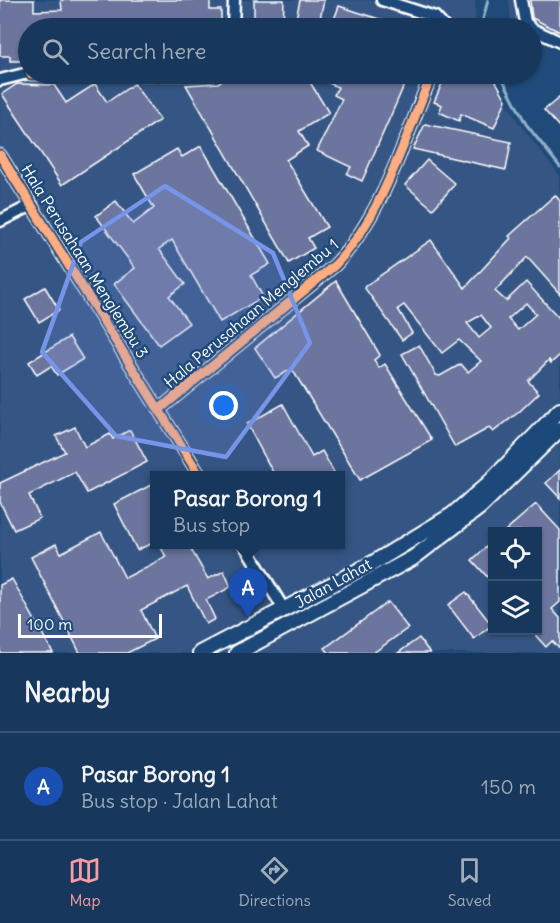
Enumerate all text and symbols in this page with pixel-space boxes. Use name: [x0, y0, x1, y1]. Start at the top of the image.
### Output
search box: [18, 18, 542, 84]
icon: search: [39, 35, 72, 68]
text: Search here: [87, 37, 206, 65]
street label: Hala Perusahaan Menglembu 3: [17, 160, 153, 362]
street label: Hala Perusahaan Menglembu 1: [160, 234, 342, 392]
your location: [209, 391, 238, 420]
popup: [150, 471, 345, 549]
text: Pasar Borong 1: [173, 484, 322, 512]
text: Bus stop: [173, 512, 250, 537]
map controls: [488, 527, 542, 635]
button: locate: [488, 527, 542, 581]
street label: Jalan Lahat: [291, 553, 375, 612]
pin: A: [228, 568, 268, 618]
button: layers: [488, 581, 542, 635]
scale bar: [18, 611, 162, 638]
text: 100 m: [27, 614, 72, 634]
text: Nearby: [24, 676, 110, 709]
text: Pasar Borong 1: [81, 760, 230, 788]
text: A: [37, 774, 50, 799]
text: 150 m: [481, 774, 536, 799]
text: Bus stop · Jalan Lahat: [81, 788, 278, 813]
tab: Map: [68, 854, 101, 910]
tab: Directions: [238, 854, 311, 910]
tab: Saved: [448, 854, 492, 910]

